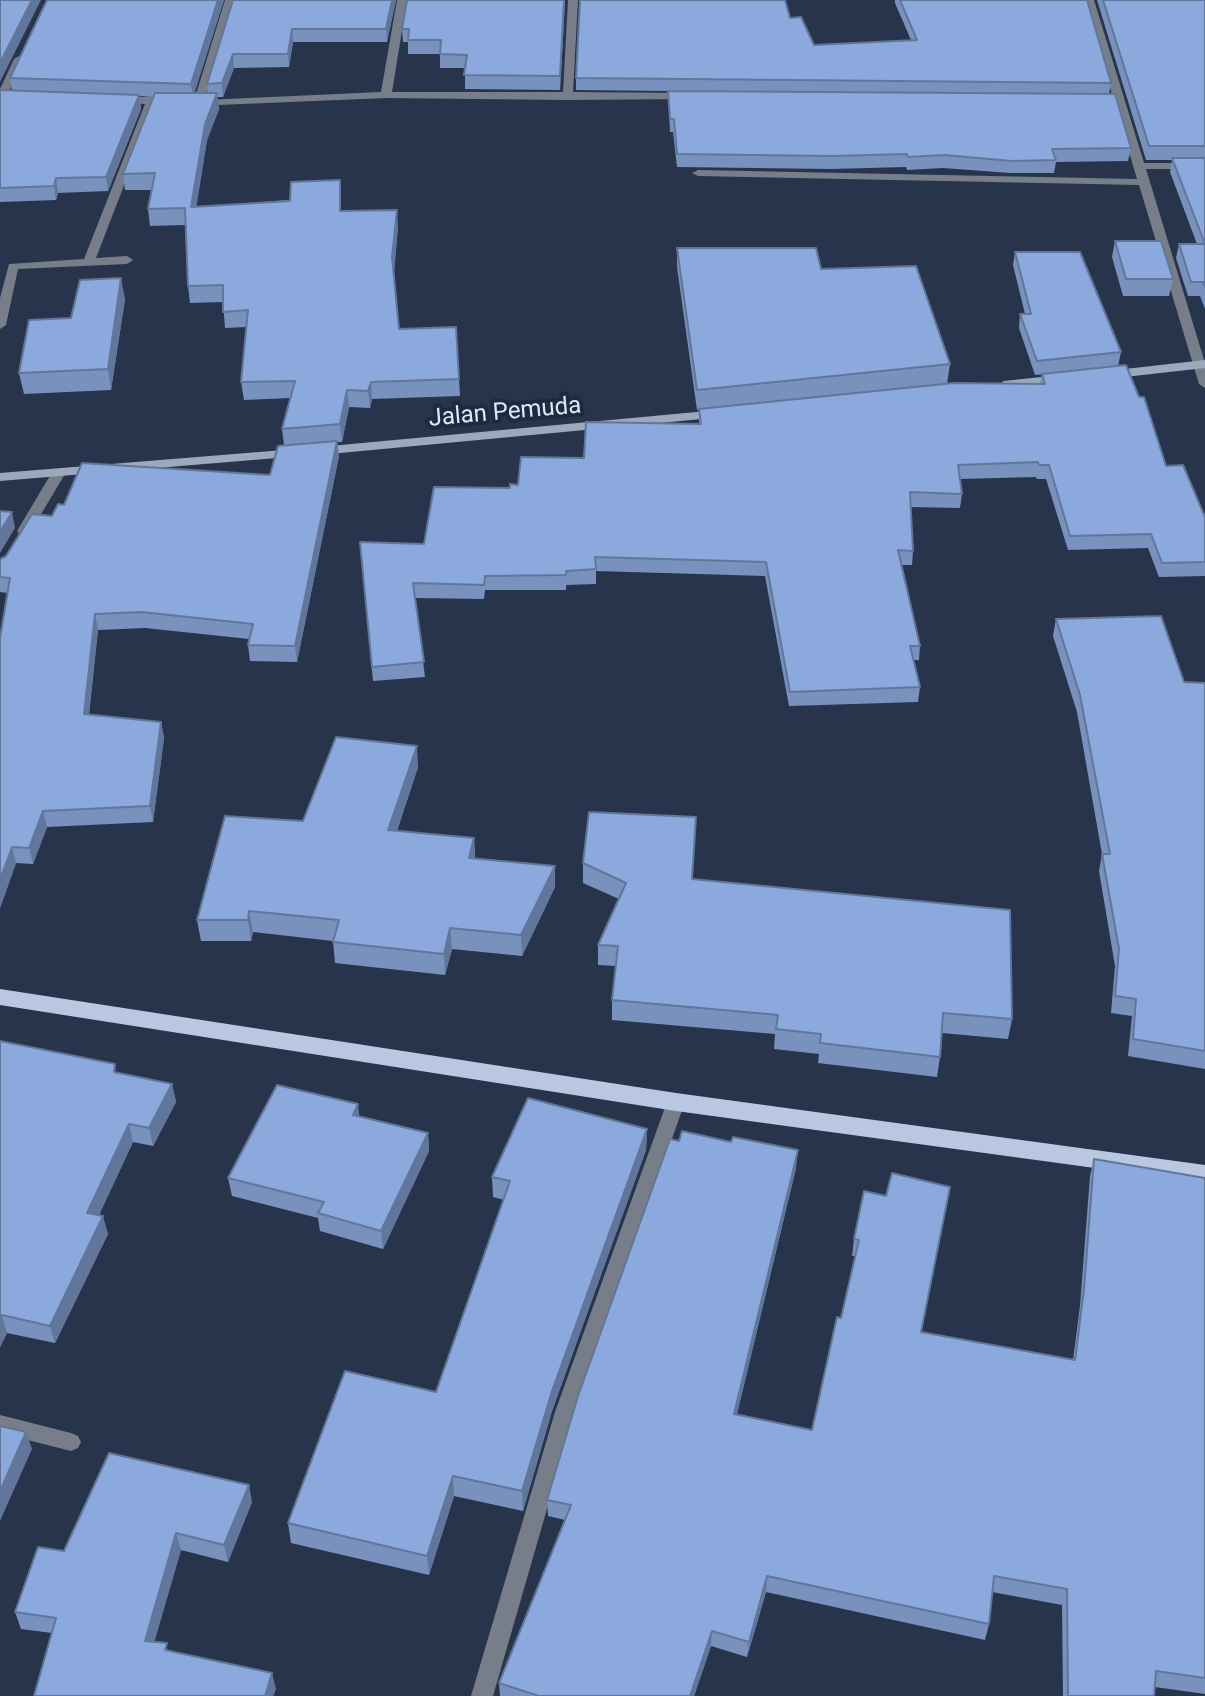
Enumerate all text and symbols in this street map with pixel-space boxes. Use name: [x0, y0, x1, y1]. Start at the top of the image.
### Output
street label: Jalan Pemuda: [428, 392, 582, 434]

